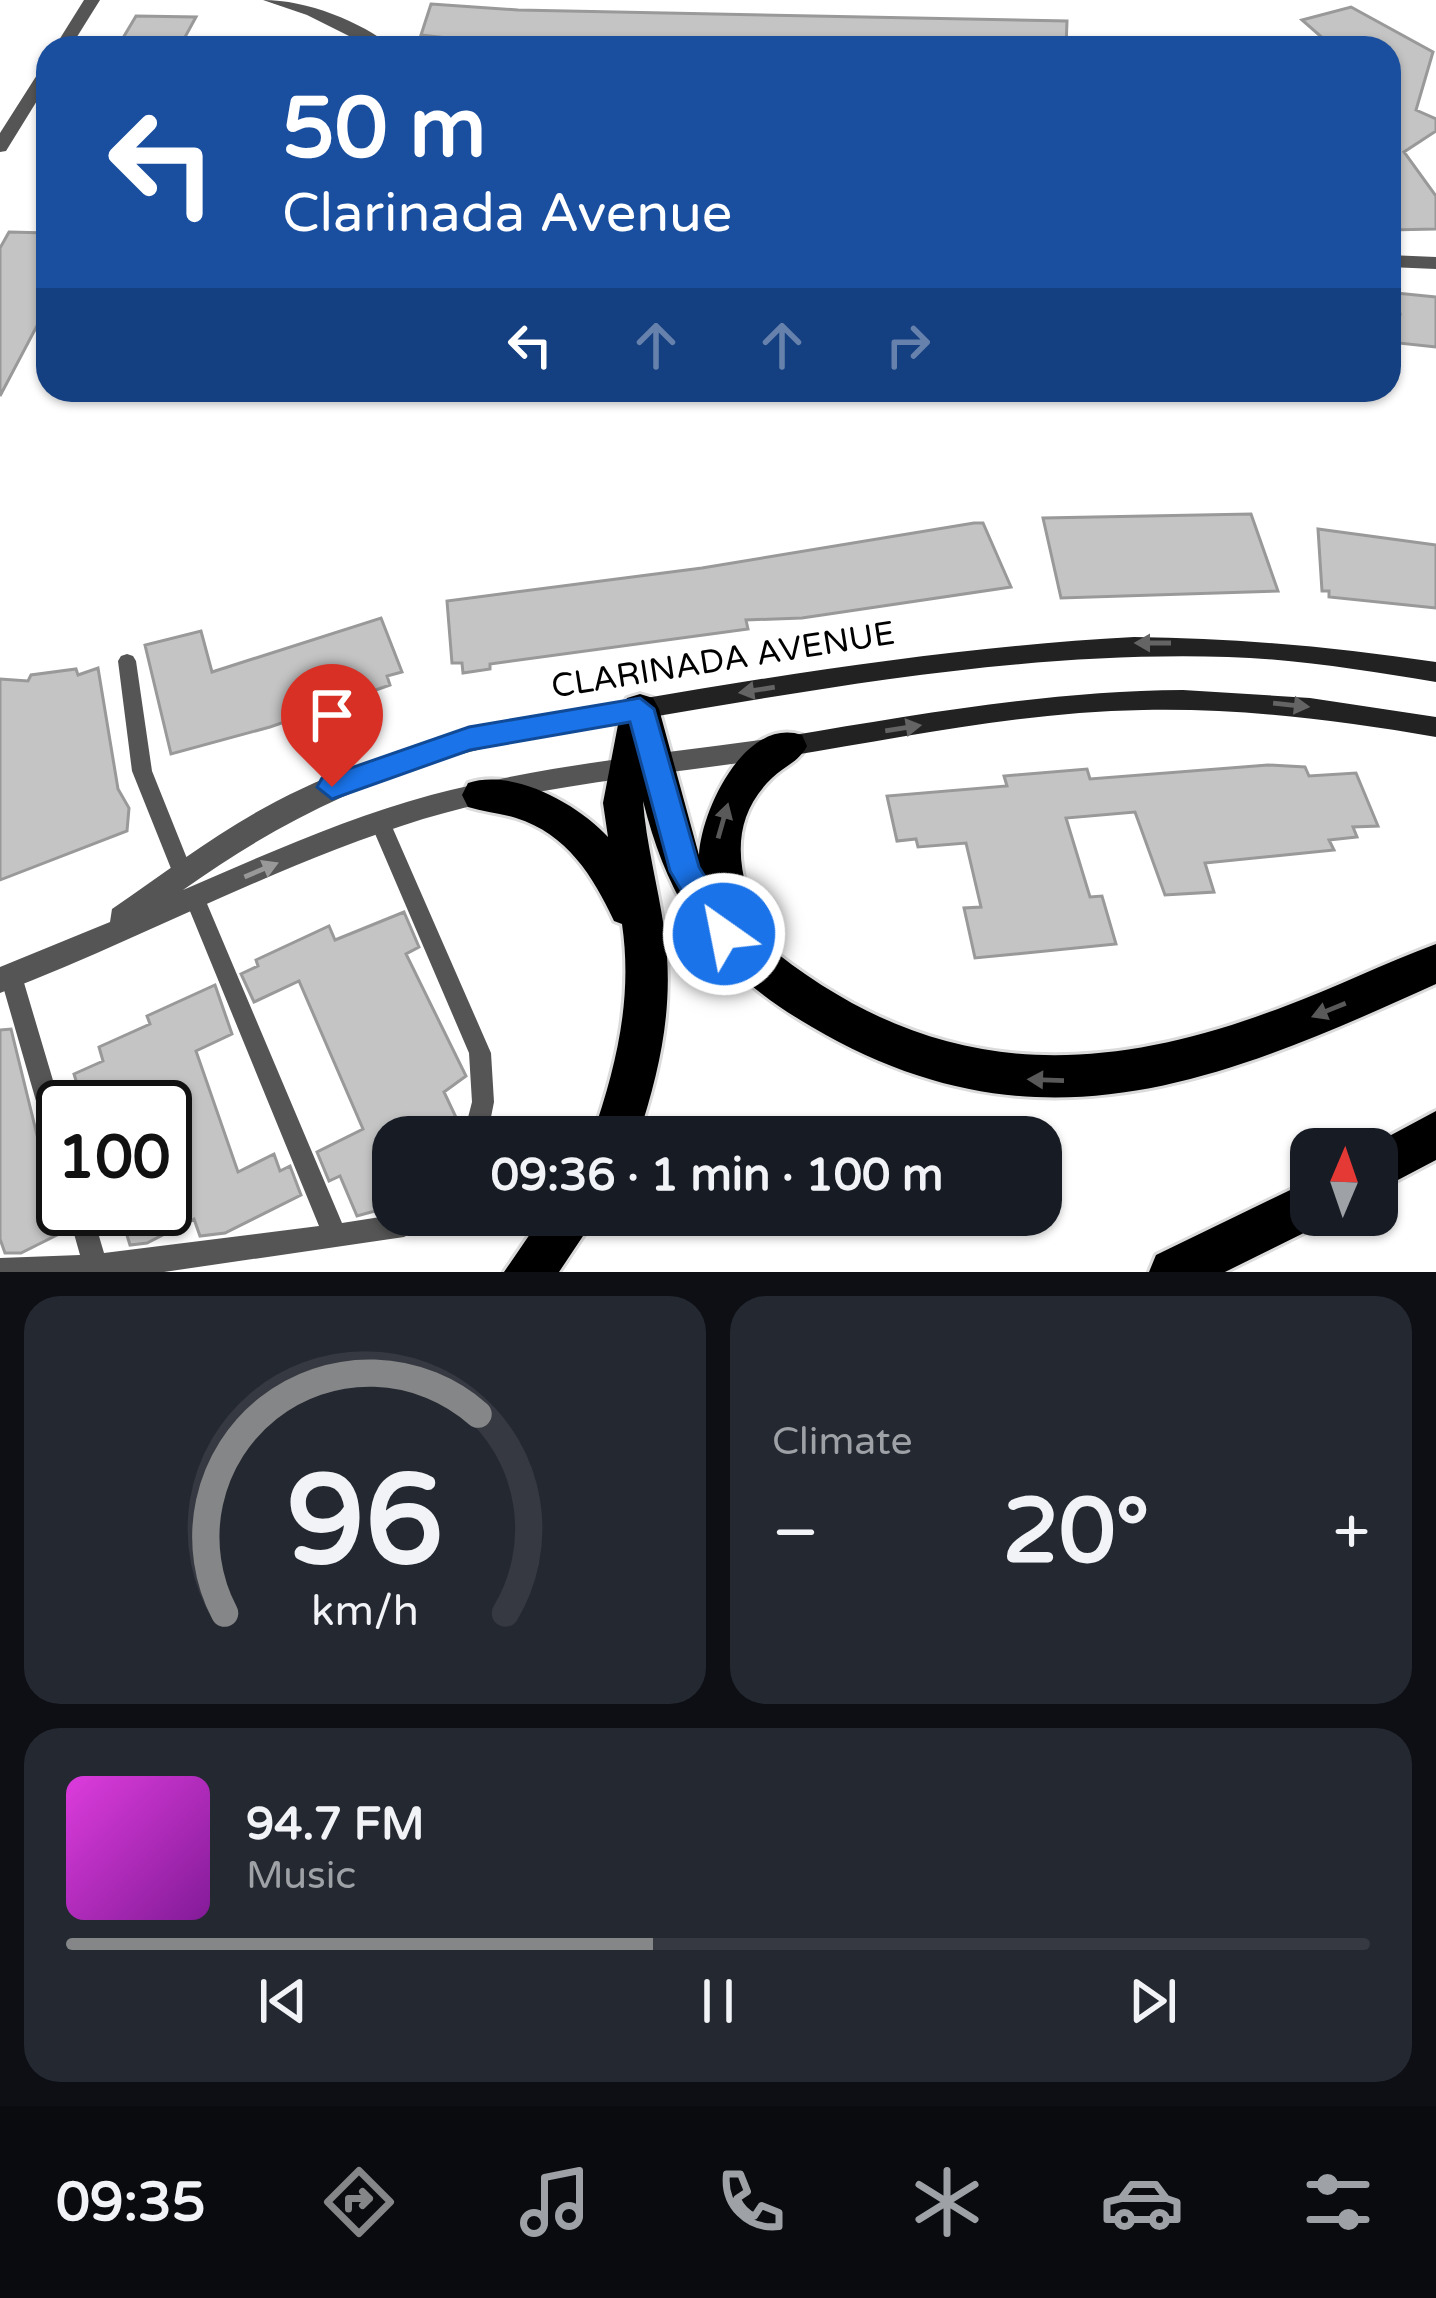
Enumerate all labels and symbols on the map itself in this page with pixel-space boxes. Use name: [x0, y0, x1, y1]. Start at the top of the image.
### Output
street label: CLARINADA AVENUE: [549, 614, 897, 706]
one-way arrow: [1133, 633, 1171, 653]
pin: [281, 664, 383, 787]
one-way arrow: [738, 681, 776, 700]
one-way arrow: [1273, 696, 1310, 715]
one-way arrow: [885, 718, 922, 737]
one-way arrow: [715, 802, 734, 839]
one-way arrow: [243, 860, 279, 879]
position arrow: [661, 871, 787, 997]
one-way arrow: [1310, 1001, 1346, 1020]
one-way arrow: [1026, 1070, 1064, 1089]
speed limit sign: 100: [36, 1080, 192, 1236]
north arrow: [1290, 1128, 1398, 1236]

